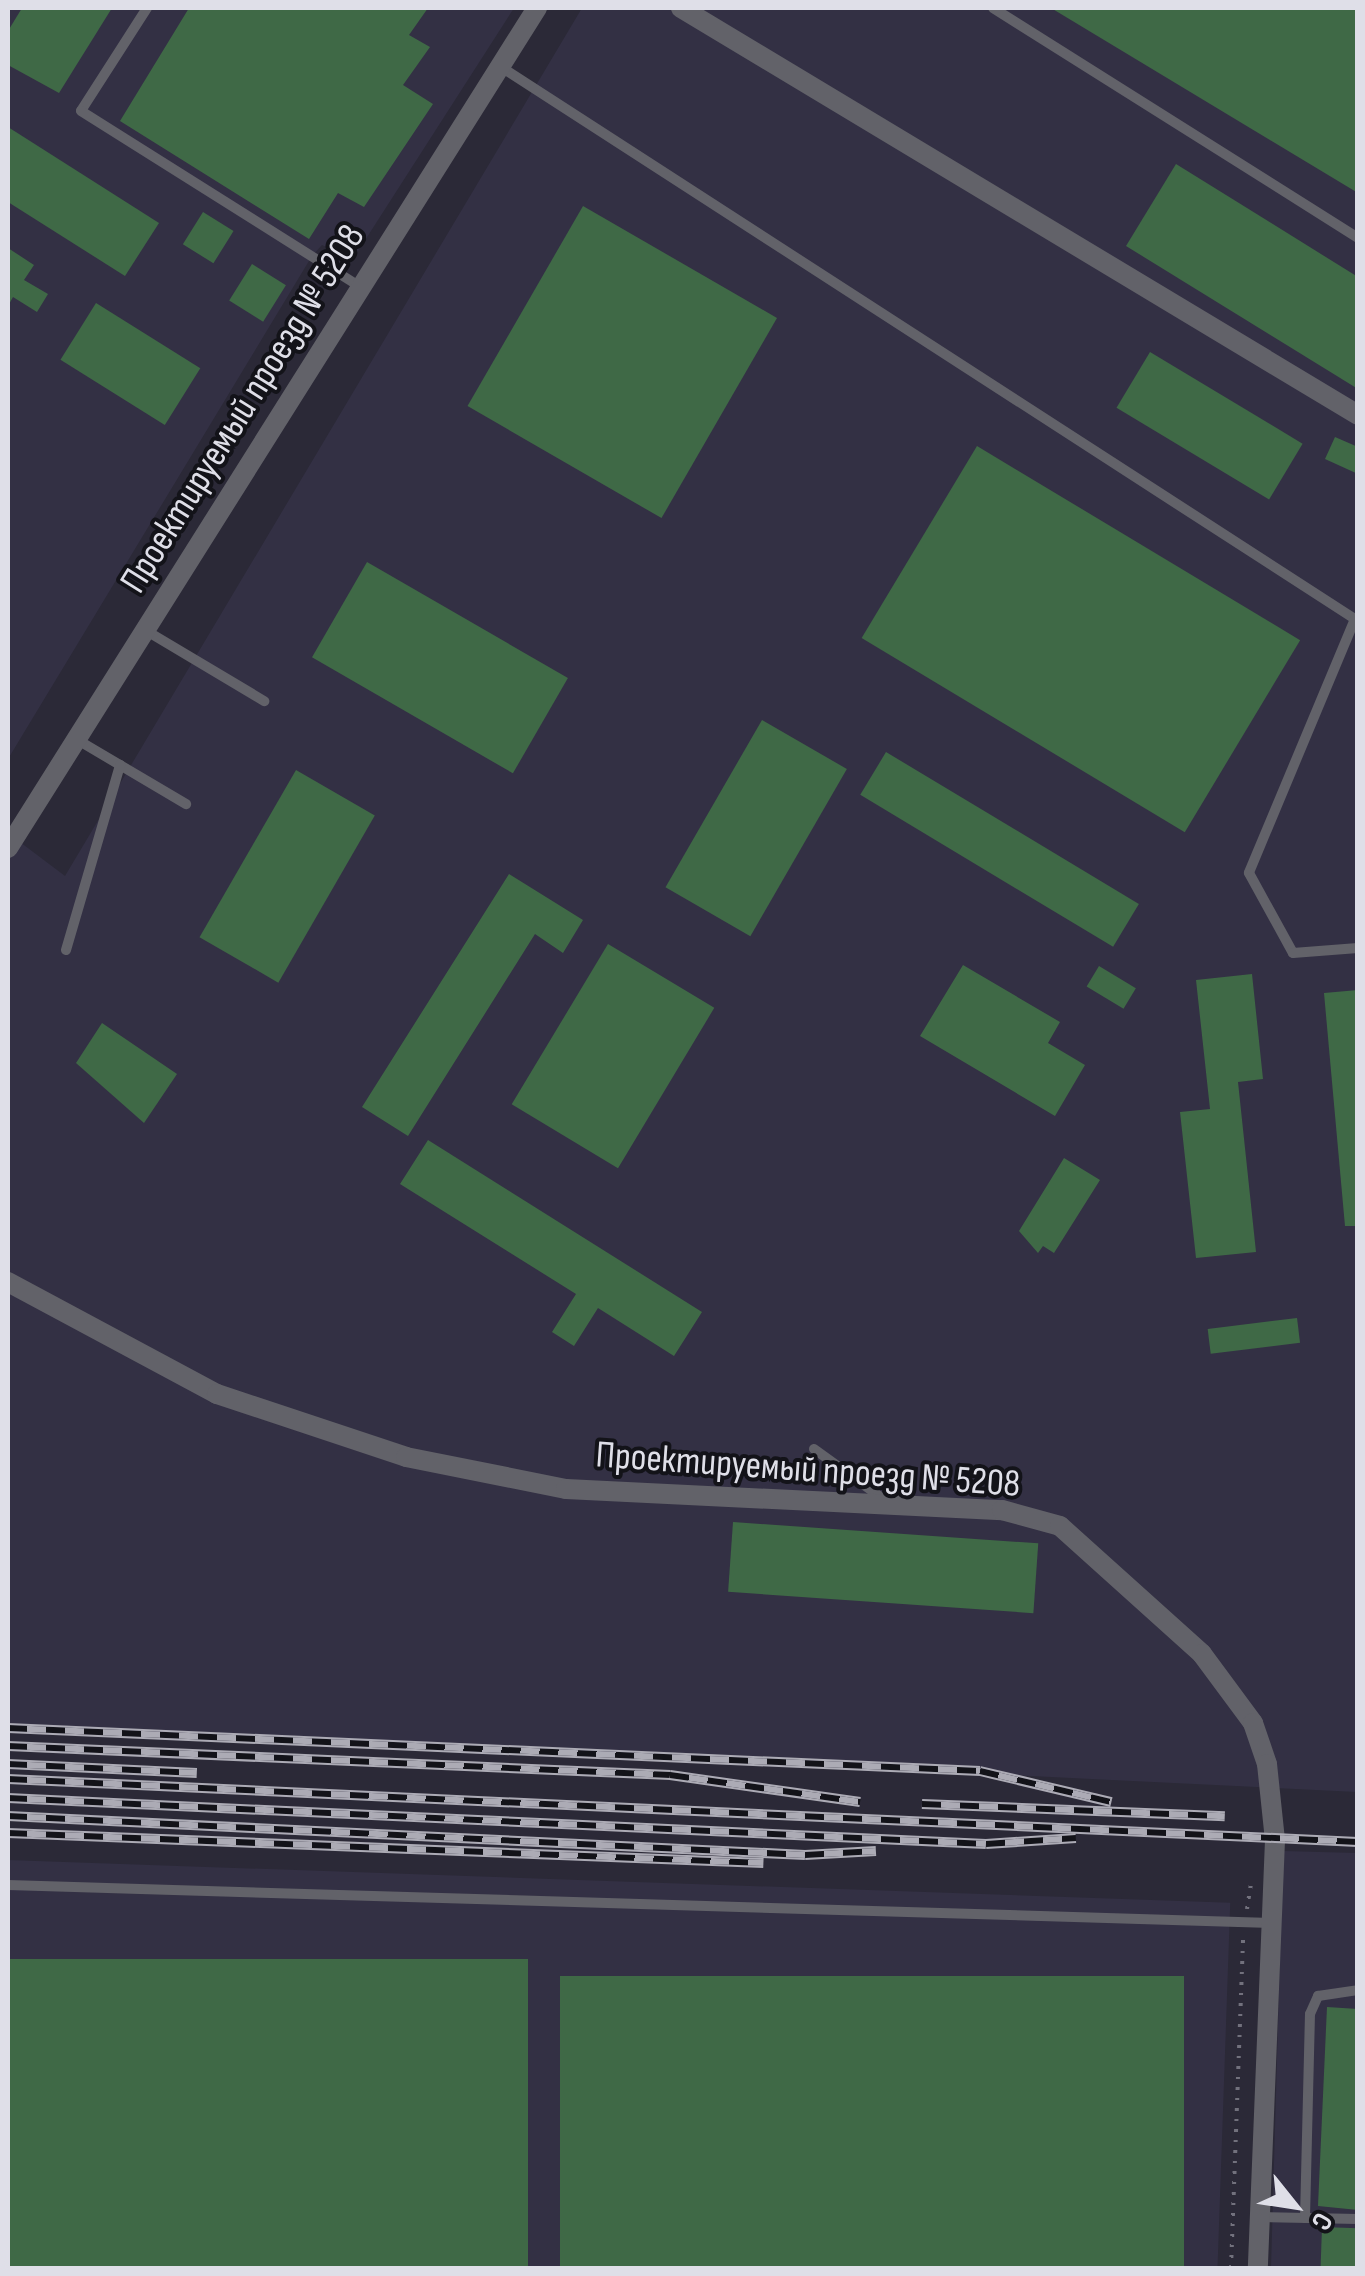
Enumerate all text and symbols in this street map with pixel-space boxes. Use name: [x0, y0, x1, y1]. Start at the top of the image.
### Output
street label: Проектируемый проезд № 5208: [111, 217, 375, 601]
street label: Проектируемый проезд № 5208: [594, 1432, 1022, 1508]
north arrow: [1245, 2156, 1345, 2256]
text: С: [1304, 2207, 1339, 2236]

